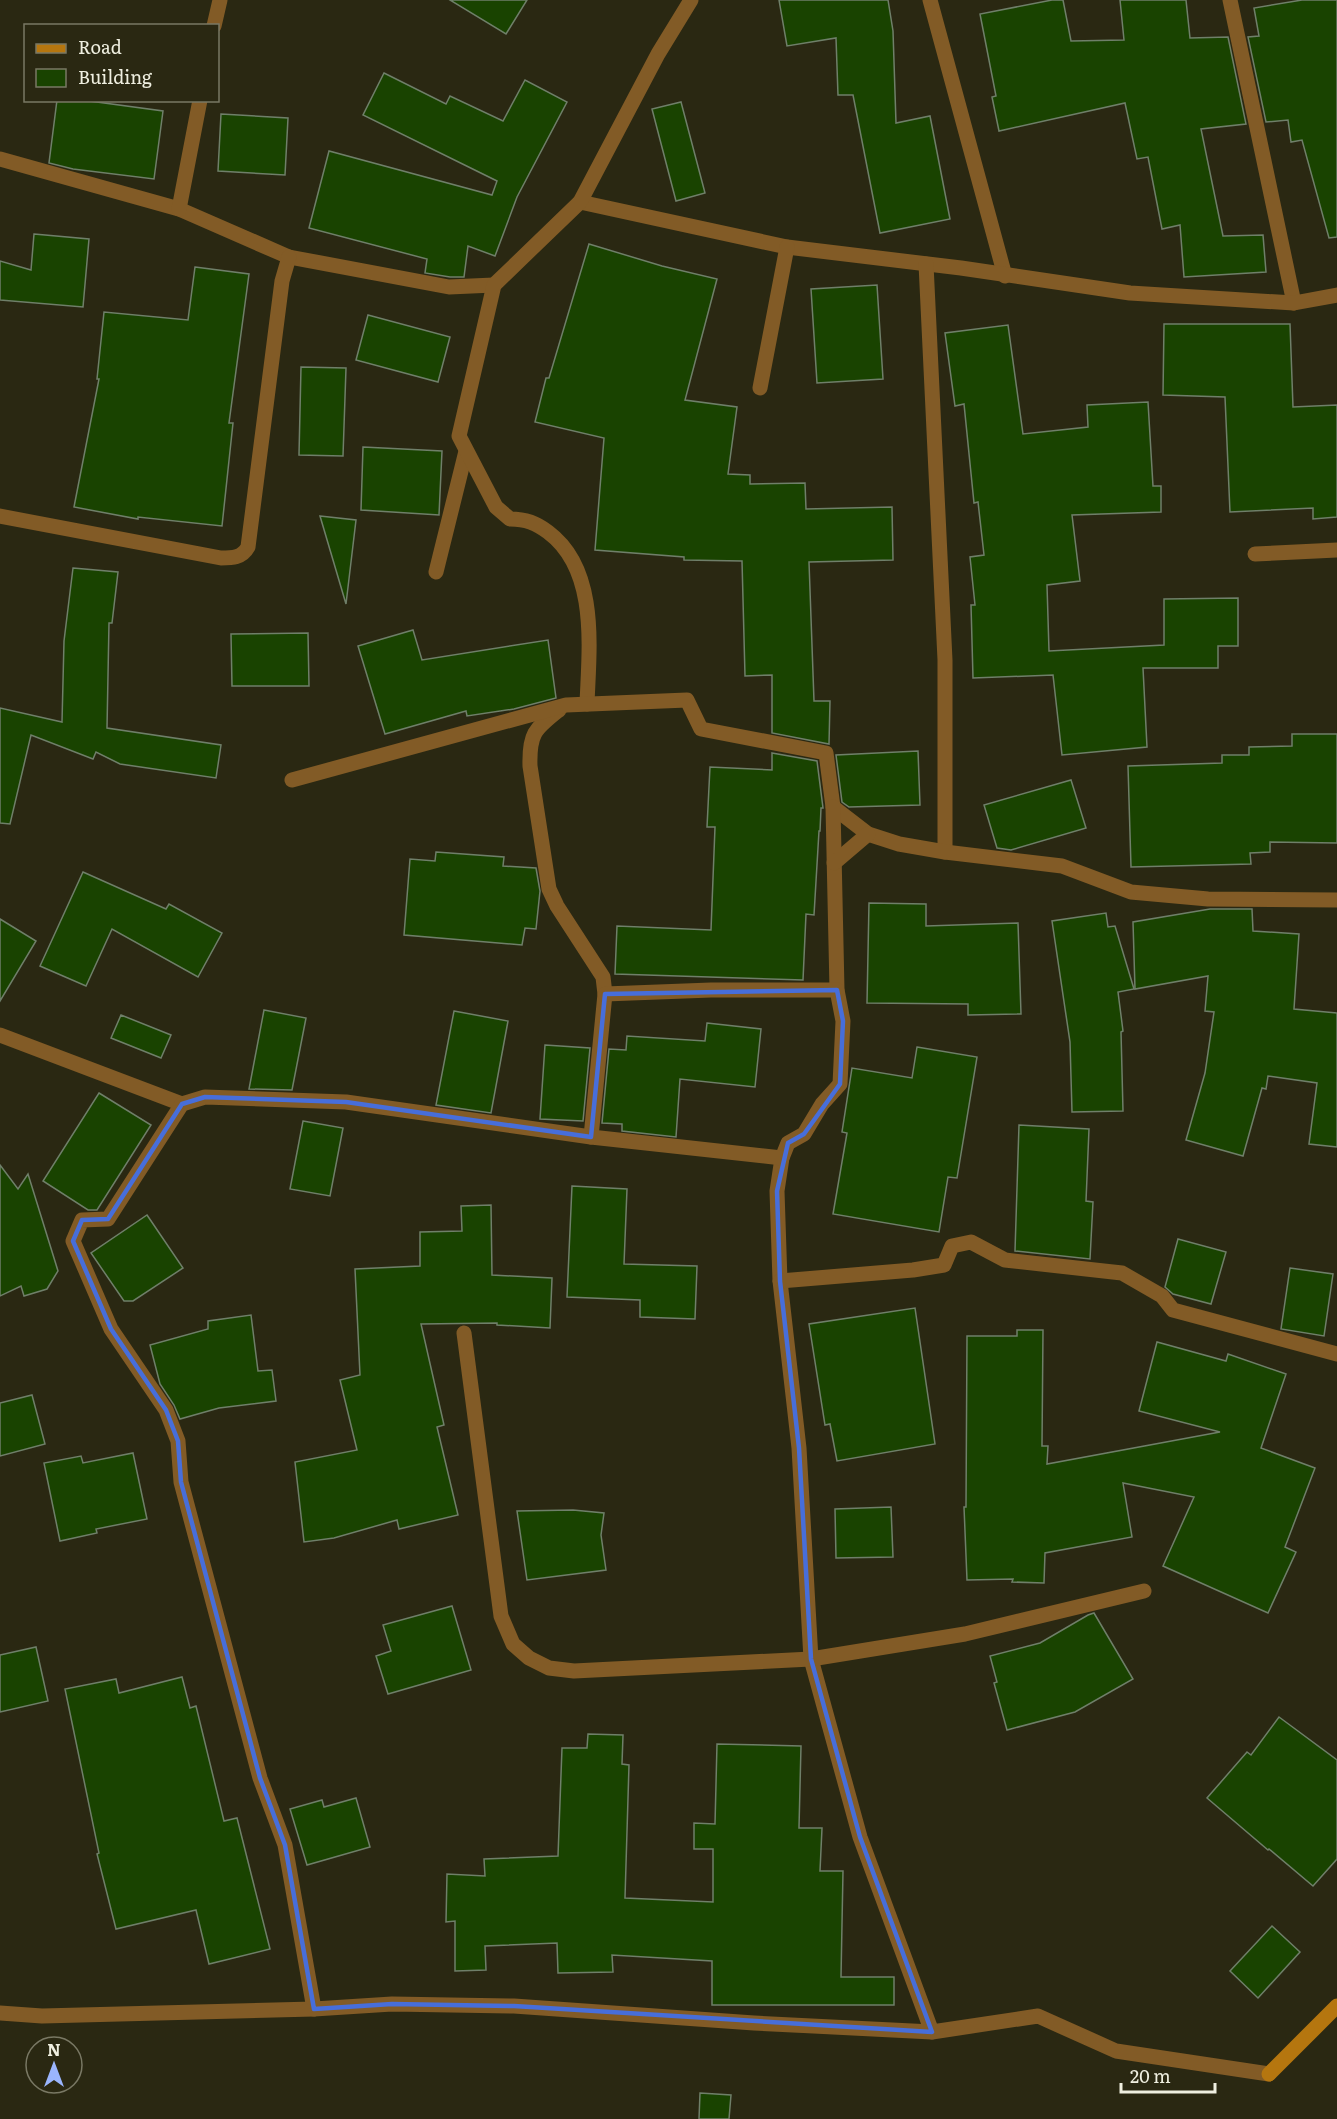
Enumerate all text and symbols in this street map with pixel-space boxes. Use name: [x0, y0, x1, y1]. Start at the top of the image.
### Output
legend: [24, 24, 219, 102]
text: Road: [78, 33, 122, 60]
text: Building: [78, 63, 153, 90]
north arrow: [24, 2035, 84, 2095]
text: N: [47, 2037, 61, 2061]
scale bar: [1121, 2056, 1216, 2094]
text: 20 m: [1130, 2062, 1171, 2089]

